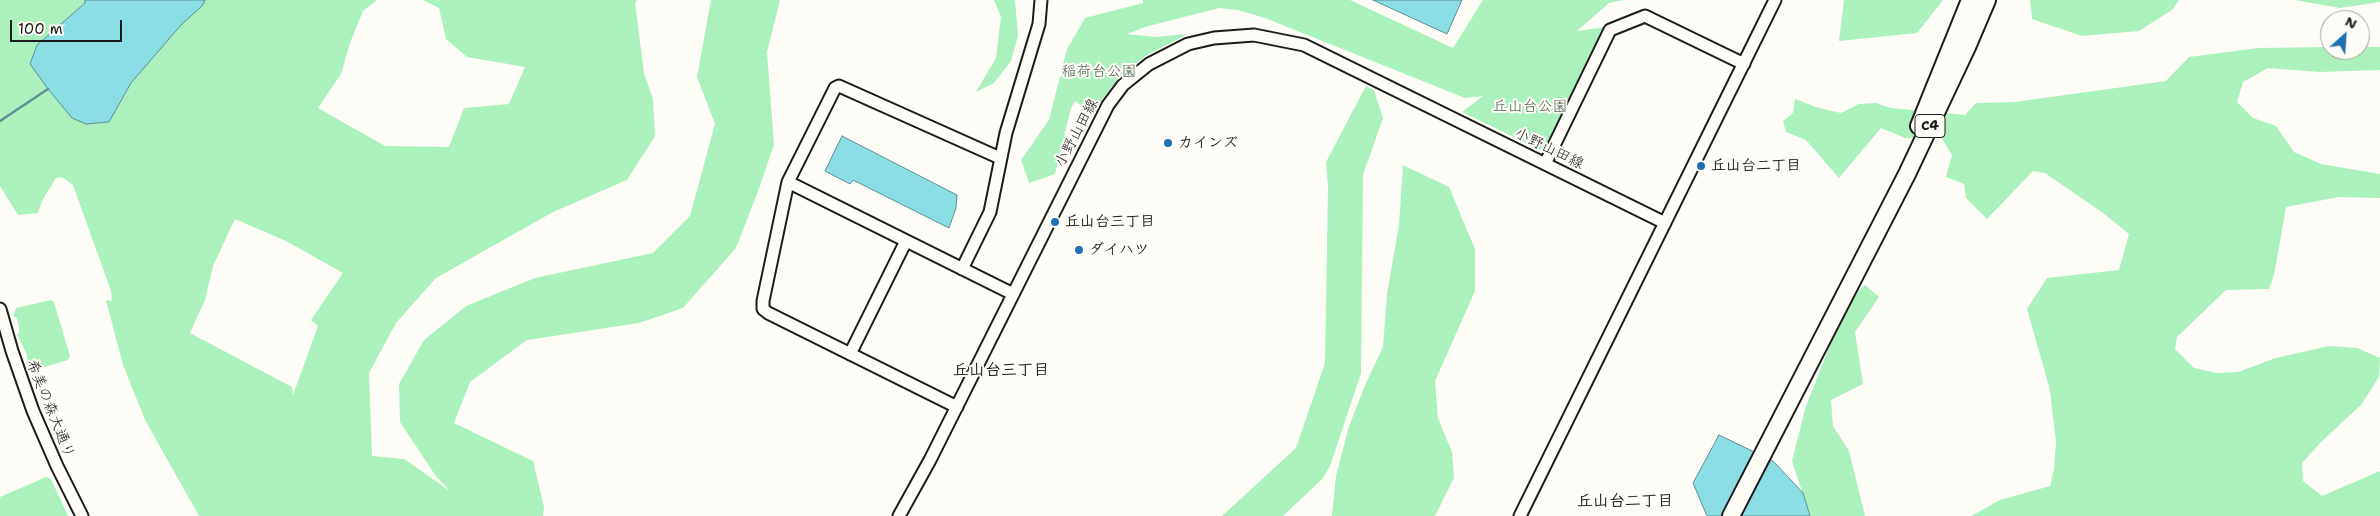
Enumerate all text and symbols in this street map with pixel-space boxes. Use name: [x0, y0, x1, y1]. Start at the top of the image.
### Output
scale bar: [12, 10, 125, 42]
north arrow: [2320, 10, 2370, 60]
text: N: [2342, 12, 2360, 33]
text: 100 m: [18, 19, 63, 39]
park label: 稲荷台公園: [1062, 63, 1136, 81]
street label: 小野山田線: [1051, 96, 1103, 170]
park label: 丘山台公園: [1493, 98, 1567, 116]
road number: C4: [1915, 114, 1945, 138]
street label: 小野山田線: [1511, 124, 1587, 174]
place label: カインズ: [1178, 134, 1238, 152]
marker: カインズ: [1162, 137, 1174, 149]
place label: 丘山台二丁目: [1711, 157, 1801, 175]
marker: 丘山台二丁目: [1695, 160, 1707, 172]
place label: 丘山台三丁目: [1065, 213, 1155, 231]
marker: 丘山台三丁目: [1049, 216, 1061, 228]
place label: ダイハツ: [1089, 241, 1149, 259]
marker: ダイハツ: [1073, 244, 1085, 256]
street label: 希美の森大通り: [22, 357, 78, 461]
district label: 丘山台三丁目: [953, 361, 1049, 381]
district label: 丘山台二丁目: [1577, 492, 1673, 512]

